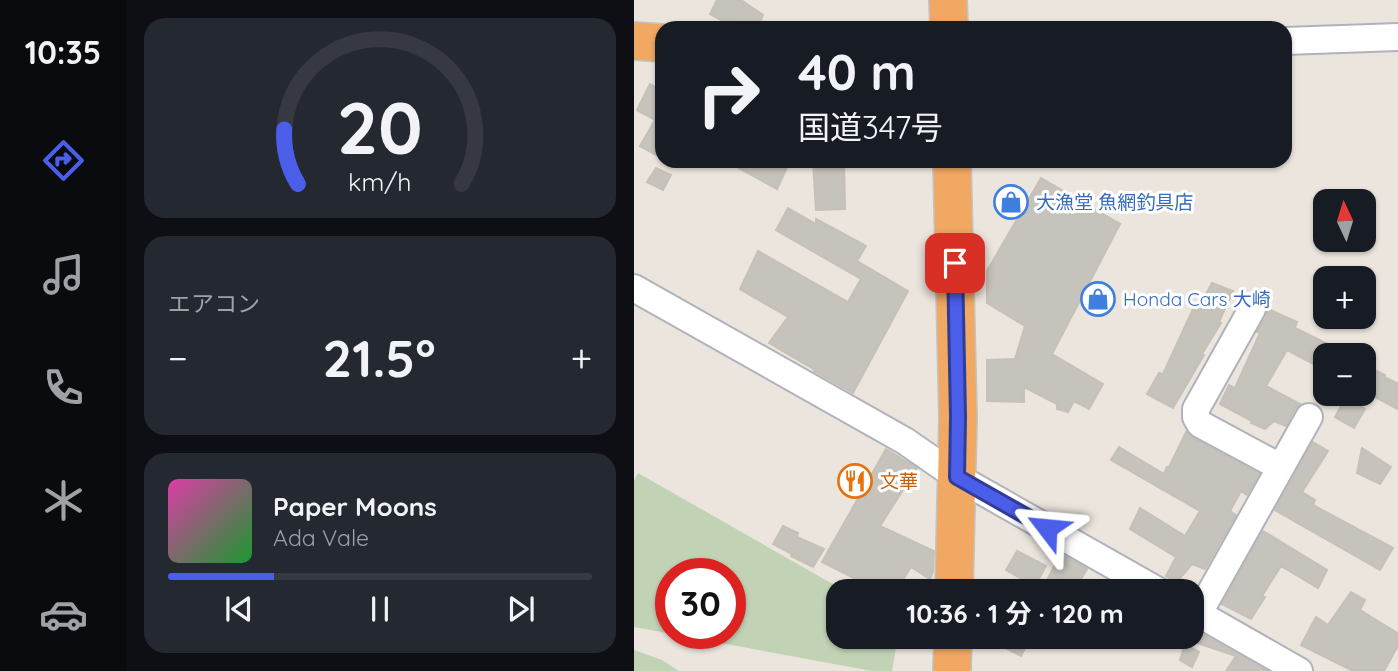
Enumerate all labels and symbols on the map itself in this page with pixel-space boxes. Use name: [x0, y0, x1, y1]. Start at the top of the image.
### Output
shop icon: 大漁堂 魚網釣具店: [992, 183, 1030, 221]
north arrow: [1313, 189, 1376, 252]
place label: 大漁堂 魚網釣具店: [1036, 190, 1193, 214]
pin: [925, 233, 985, 293]
shop icon: Honda Cars 大崎: [1079, 280, 1117, 318]
place label: Honda Cars 大崎: [1123, 287, 1271, 311]
restaurant icon: 文華: [836, 462, 874, 500]
place label: 文華: [880, 469, 918, 493]
position arrow: [1010, 491, 1084, 565]
speed limit sign: 30: [655, 558, 746, 649]

